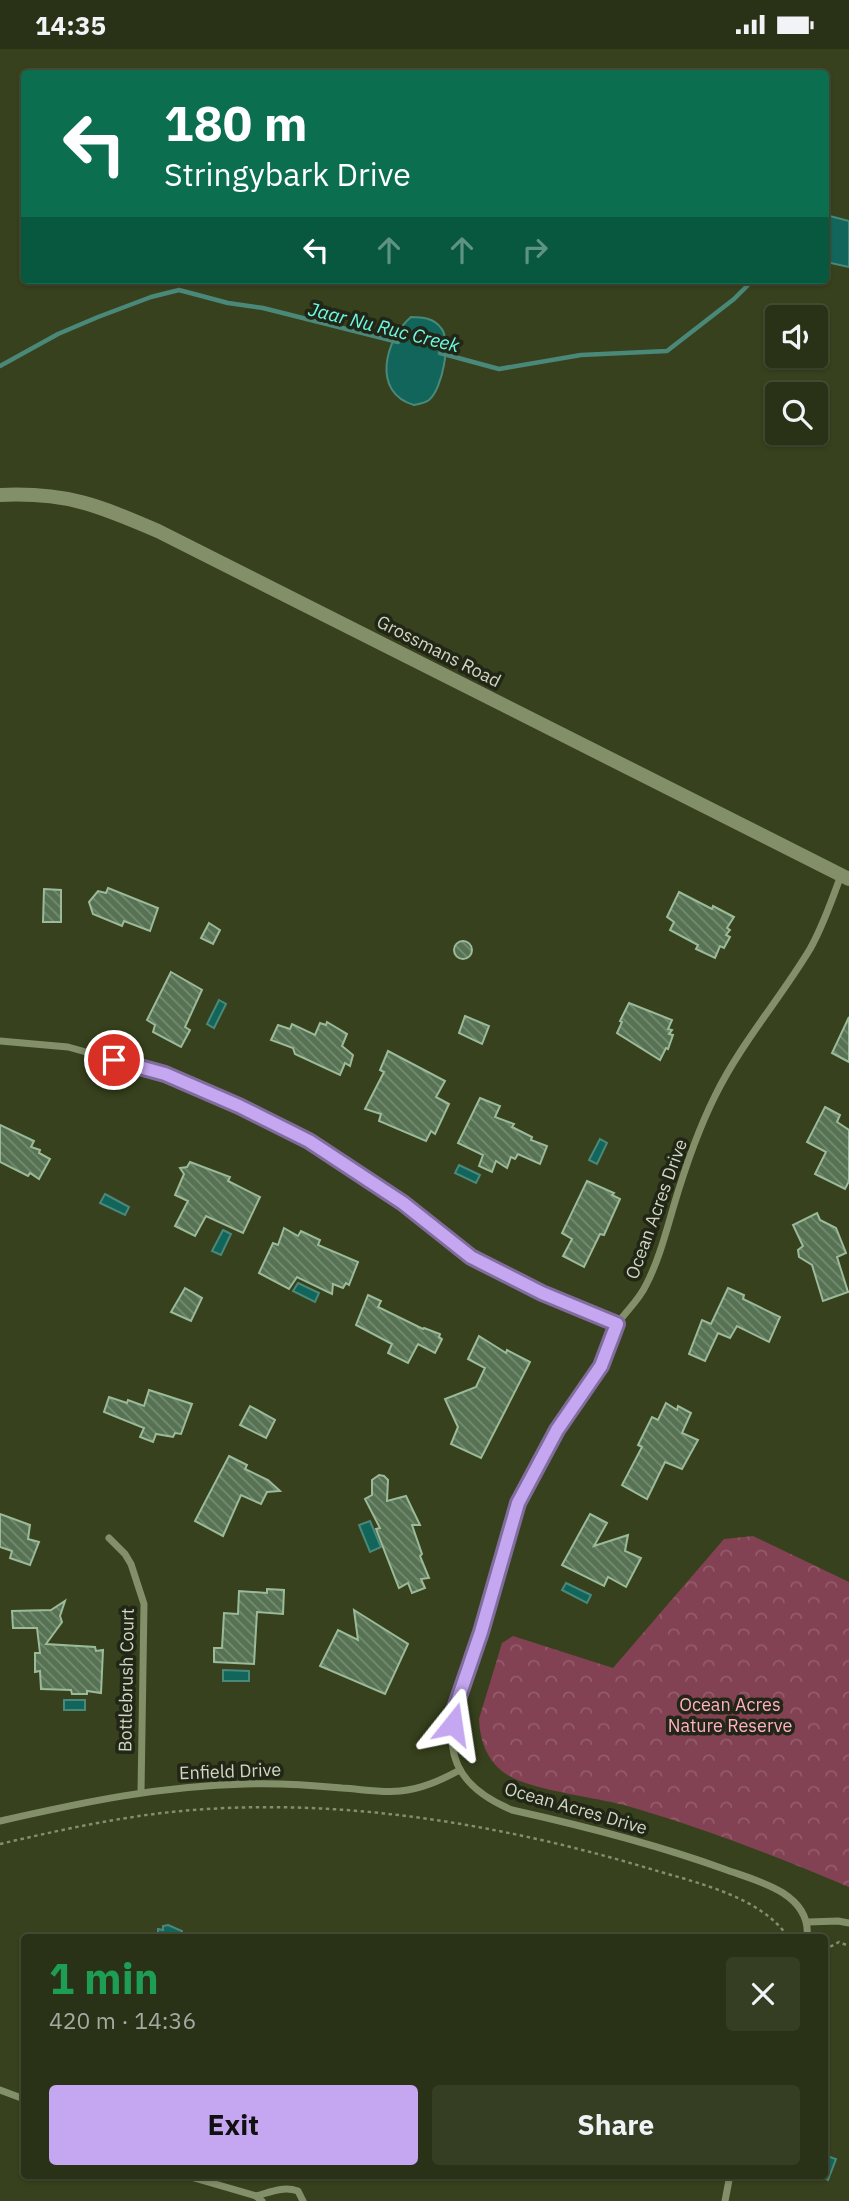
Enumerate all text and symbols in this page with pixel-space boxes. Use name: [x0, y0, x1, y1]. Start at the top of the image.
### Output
text: 14:35: [35, 8, 106, 42]
text: 180 m: [164, 91, 308, 154]
icon: left: [49, 98, 140, 189]
text: Stringybark Drive: [164, 153, 411, 195]
icon: left: [297, 231, 335, 269]
icon: ahead: [370, 231, 408, 269]
icon: ahead: [443, 231, 481, 269]
icon: right: [516, 231, 554, 269]
water label: Jaar Nu Ruc Creek: [306, 297, 463, 358]
map controls: [765, 305, 828, 445]
button: sound: [765, 305, 828, 368]
button: search: [765, 382, 828, 445]
street label: Grossmans Road: [373, 610, 505, 692]
pin: [84, 1030, 144, 1090]
icon: arrive: [95, 1041, 133, 1079]
street label: Ocean Acres Drive: [620, 1136, 692, 1282]
street label: Bottlebrush Court: [113, 1608, 139, 1752]
position arrow: [416, 1687, 490, 1761]
park label: Ocean Acres Nature Reserve: [668, 1693, 792, 1737]
street label: Enfield Drive: [179, 1758, 282, 1784]
street label: Ocean Acres Drive: [502, 1777, 650, 1839]
text: 1 min: [49, 1951, 159, 2006]
button: close: [726, 1957, 800, 2031]
text: 420 m · 14:36: [49, 2005, 196, 2035]
button: Exit: [49, 2085, 418, 2165]
button: Share: [432, 2085, 800, 2165]

